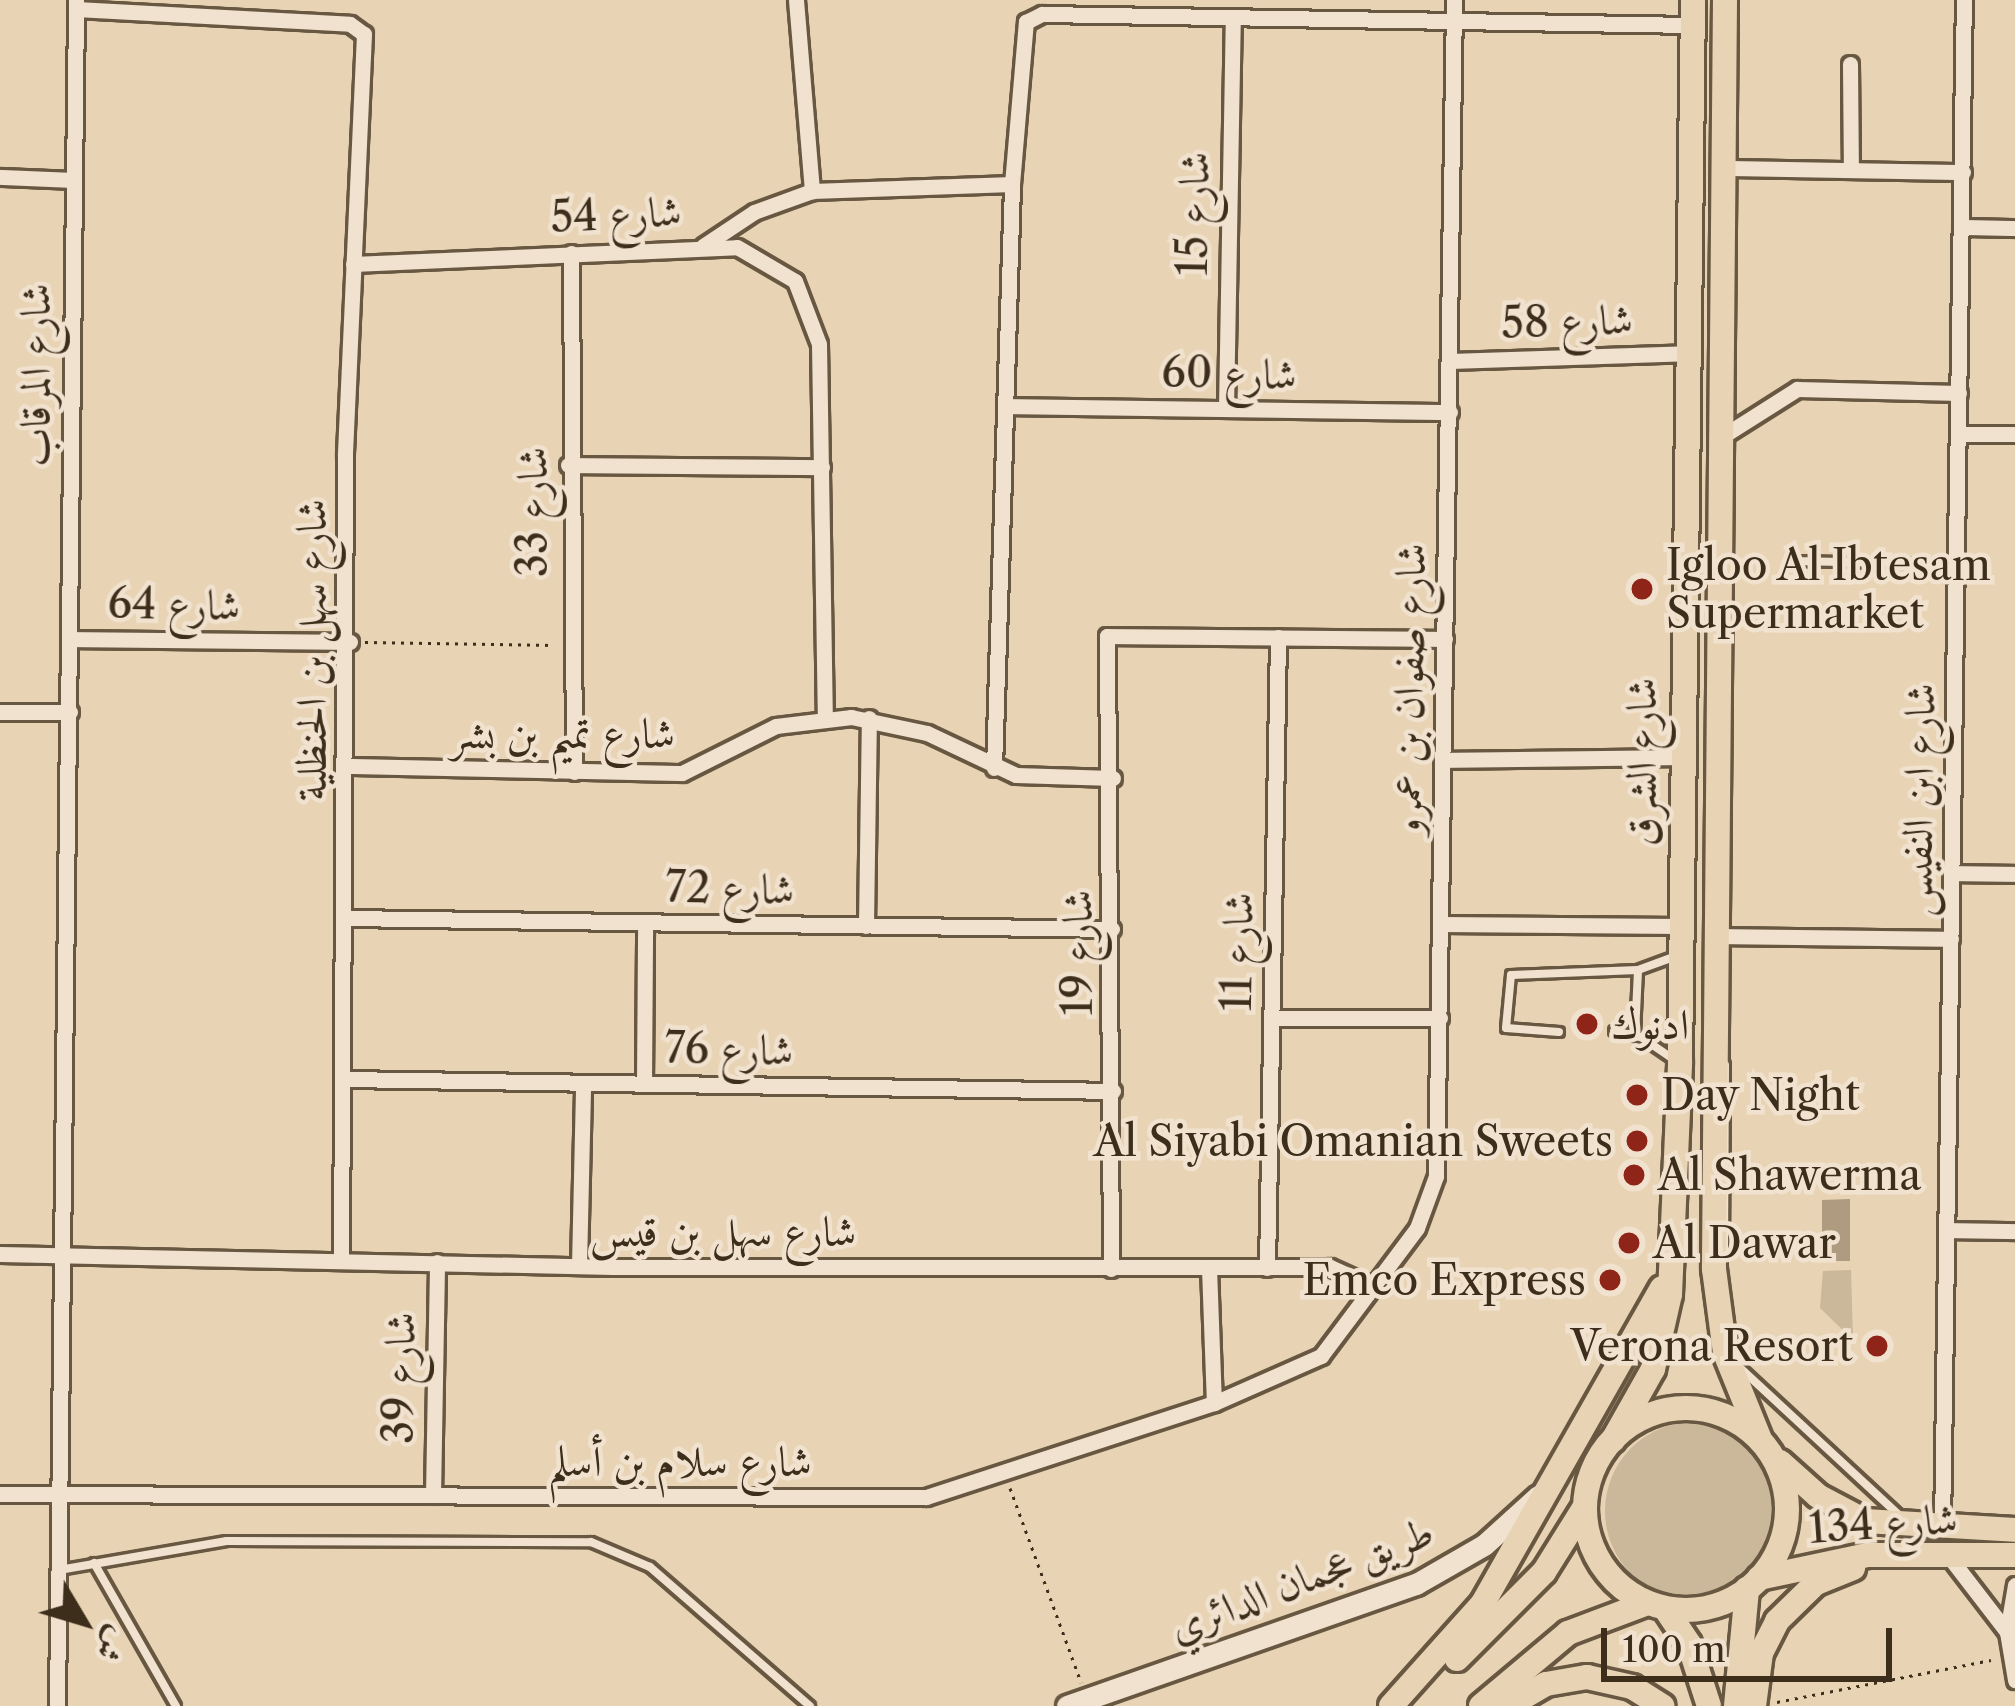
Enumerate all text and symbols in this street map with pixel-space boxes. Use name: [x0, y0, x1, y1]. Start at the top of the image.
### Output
street label: شارع 15: [1167, 151, 1219, 277]
street label: شارع 54: [549, 185, 683, 243]
street label: شارع المرقاب: [10, 283, 60, 467]
street label: شارع 58: [1500, 294, 1634, 348]
street label: شارع 60: [1161, 347, 1297, 399]
street label: شارع 33: [507, 447, 557, 577]
street label: شارع سهل بن الحنظلية: [286, 499, 336, 801]
place label: Igloo Al Ibtesam Supermarket: [1666, 540, 1992, 638]
street label: شارع صفوان بن عمرو: [1380, 543, 1436, 835]
marker: Igloo Al Ibtesam Supermarket: [1629, 576, 1655, 602]
street label: شارع 64: [107, 578, 241, 630]
street label: شارع الشرق: [1616, 678, 1666, 846]
street label: شارع ابن النفيس: [1891, 683, 1945, 917]
street label: شارع تميم بن بشر: [451, 708, 675, 758]
street label: شارع 72: [665, 862, 795, 914]
street label: شارع 19: [1052, 890, 1102, 1016]
street label: شارع 11: [1211, 892, 1263, 1012]
place label: ادنوك: [1611, 999, 1689, 1049]
marker: ادنوك: [1574, 1011, 1600, 1037]
street label: شارع 76: [664, 1023, 794, 1075]
place label: Day Night: [1661, 1070, 1861, 1120]
marker: Day Night: [1624, 1082, 1650, 1108]
place label: Al Siyabi Omanian Sweets: [1093, 1116, 1613, 1166]
marker: Al Siyabi Omanian Sweets: [1624, 1128, 1650, 1154]
place label: Al Shawerma: [1658, 1150, 1921, 1200]
marker: Al Shawerma: [1621, 1162, 1647, 1188]
street label: شارع سهل بن قيس: [590, 1206, 856, 1256]
place label: Al Dawar: [1653, 1218, 1836, 1268]
marker: Al Dawar: [1616, 1230, 1642, 1256]
place label: Emco Express: [1302, 1255, 1586, 1305]
marker: Emco Express: [1597, 1267, 1623, 1293]
street label: شارع 39: [373, 1312, 425, 1444]
place label: Verona Resort: [1570, 1321, 1853, 1371]
marker: Verona Resort: [1864, 1333, 1890, 1359]
street label: شارع سلام بن أسلم: [548, 1436, 812, 1486]
street label: شارع 134: [1807, 1493, 1959, 1553]
street label: طريق عجمان الدائري: [1162, 1505, 1440, 1653]
north arrow: [24, 1562, 144, 1682]
scale bar: [1607, 1604, 1898, 1678]
text: ش: [87, 1619, 139, 1670]
text: 100 m: [1622, 1627, 1726, 1671]

